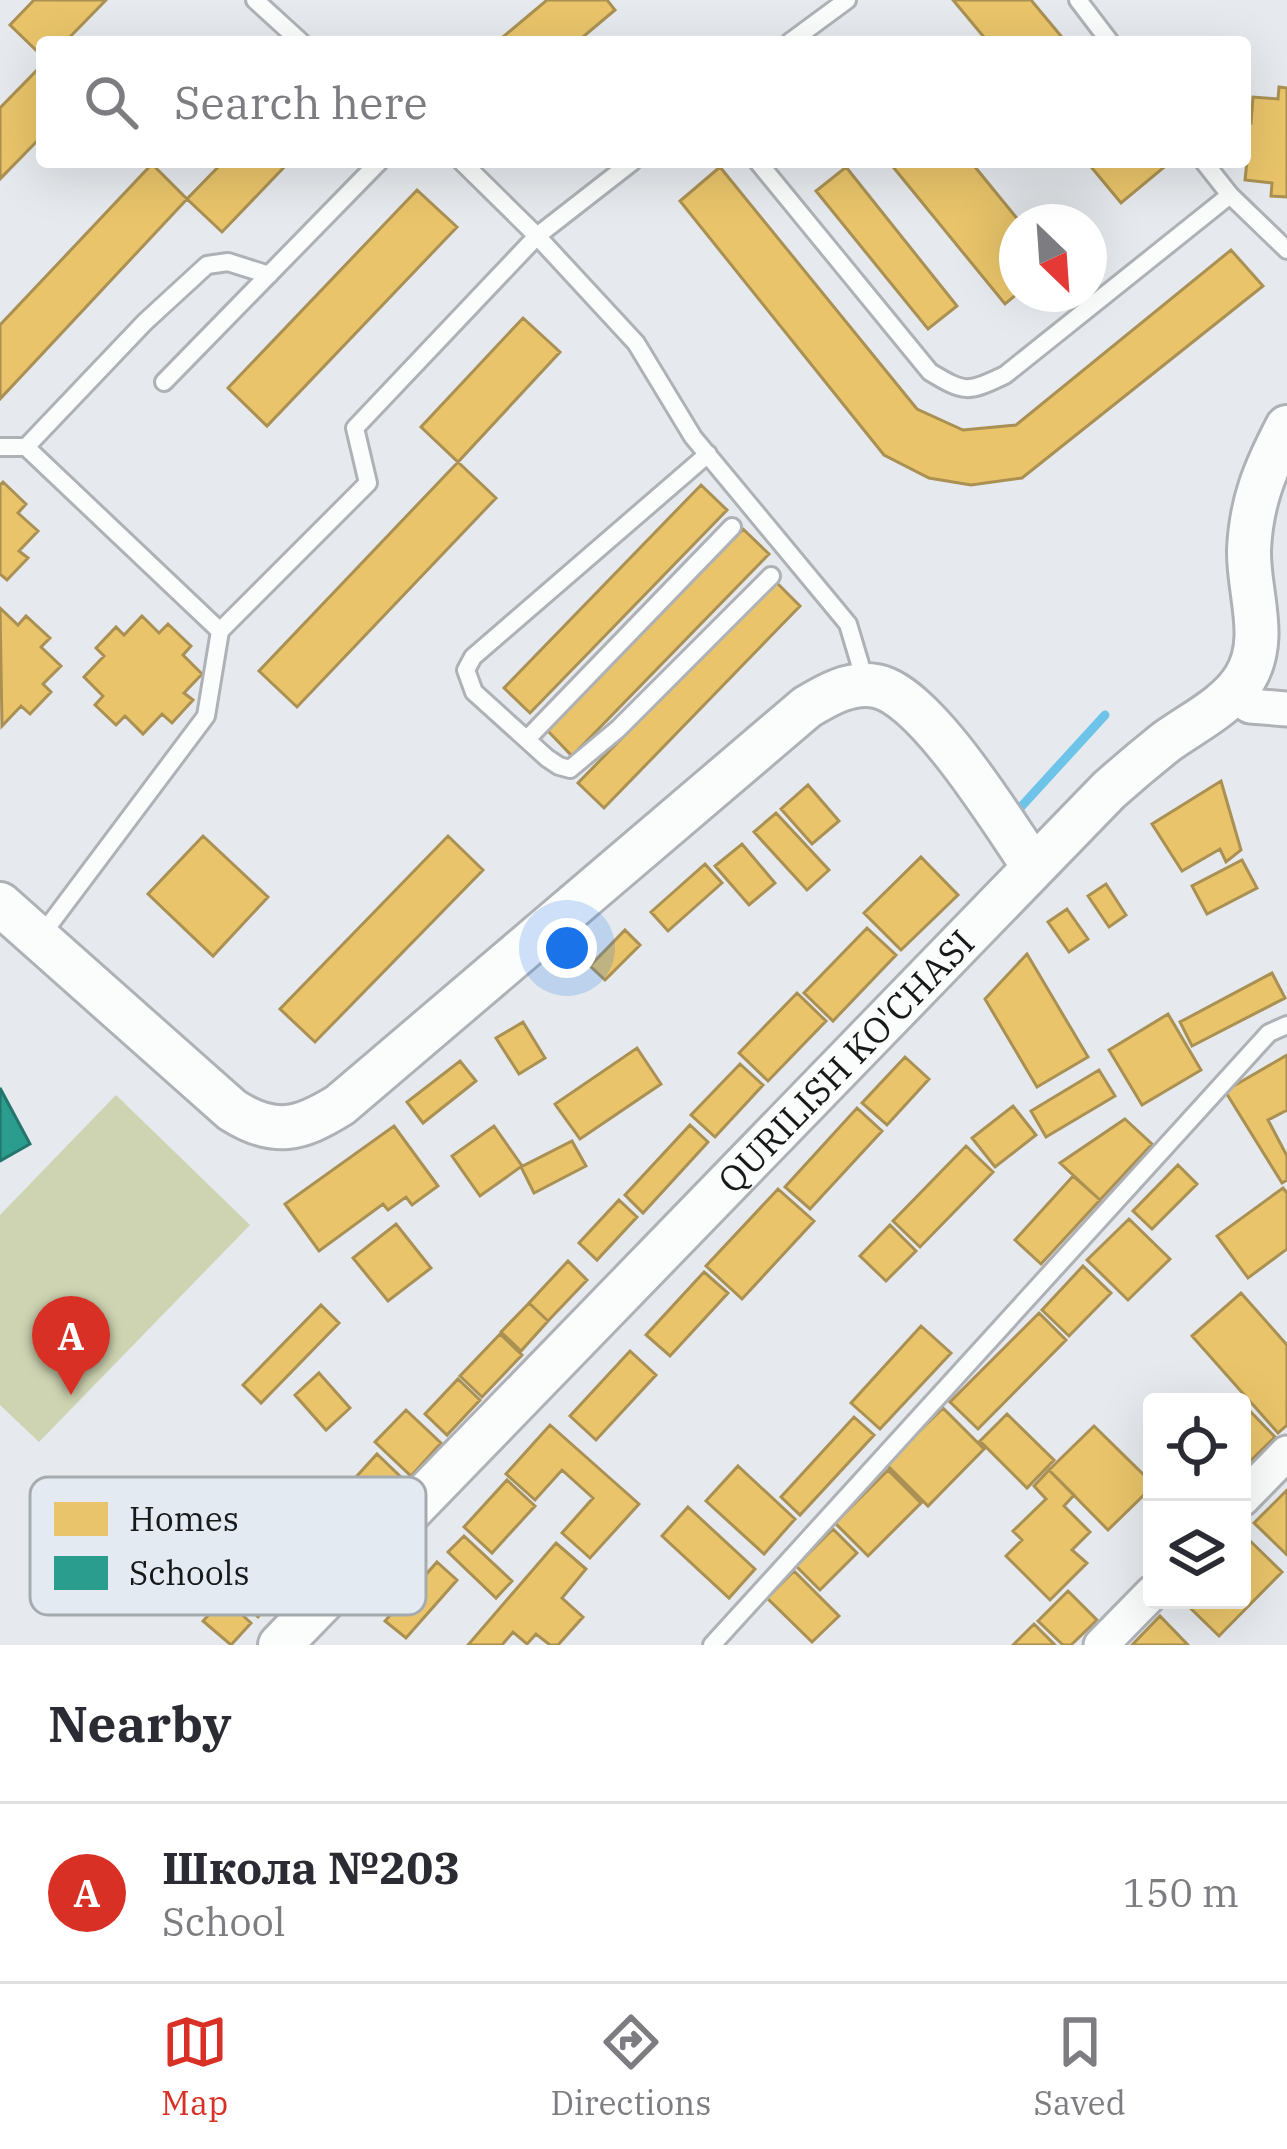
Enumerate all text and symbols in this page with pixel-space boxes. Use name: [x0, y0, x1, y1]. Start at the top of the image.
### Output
search box: [36, 36, 1251, 168]
icon: search: [78, 69, 144, 135]
text: Search here: [174, 73, 428, 131]
north arrow: [999, 204, 1107, 312]
your location: [537, 918, 597, 978]
street label: QURILISH KO'CHASI: [707, 919, 984, 1203]
pin: A: [32, 1296, 110, 1395]
map controls: [1143, 1393, 1251, 1609]
button: locate: [1143, 1393, 1251, 1501]
legend: [30, 1477, 426, 1615]
text: Homes: [129, 1497, 239, 1540]
button: layers: [1143, 1501, 1251, 1609]
text: Schools: [129, 1551, 250, 1594]
text: Nearby: [48, 1690, 232, 1756]
text: Школа №203: [162, 1838, 460, 1896]
text: A: [73, 1867, 101, 1918]
text: 150 m: [1123, 1867, 1239, 1918]
text: School: [162, 1896, 285, 1947]
tab: Map: [161, 2009, 228, 2124]
tab: Directions: [550, 2009, 711, 2124]
tab: Saved: [1033, 2009, 1126, 2124]

